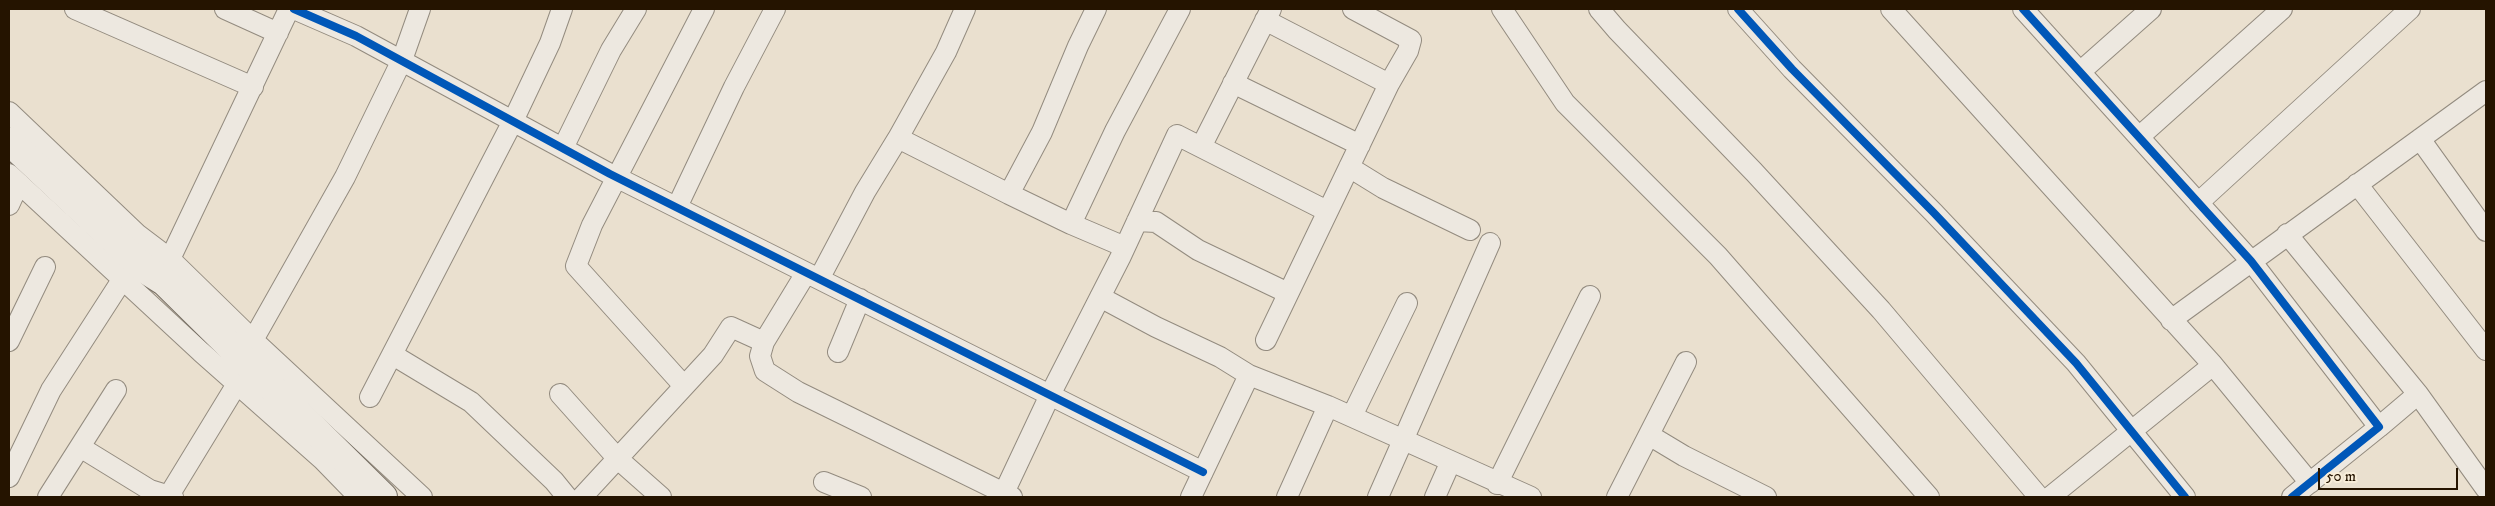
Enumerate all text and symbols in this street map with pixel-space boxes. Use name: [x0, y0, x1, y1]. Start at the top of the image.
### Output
scale bar: [2320, 458, 2460, 490]
text: 50 m: [2326, 467, 2356, 486]

